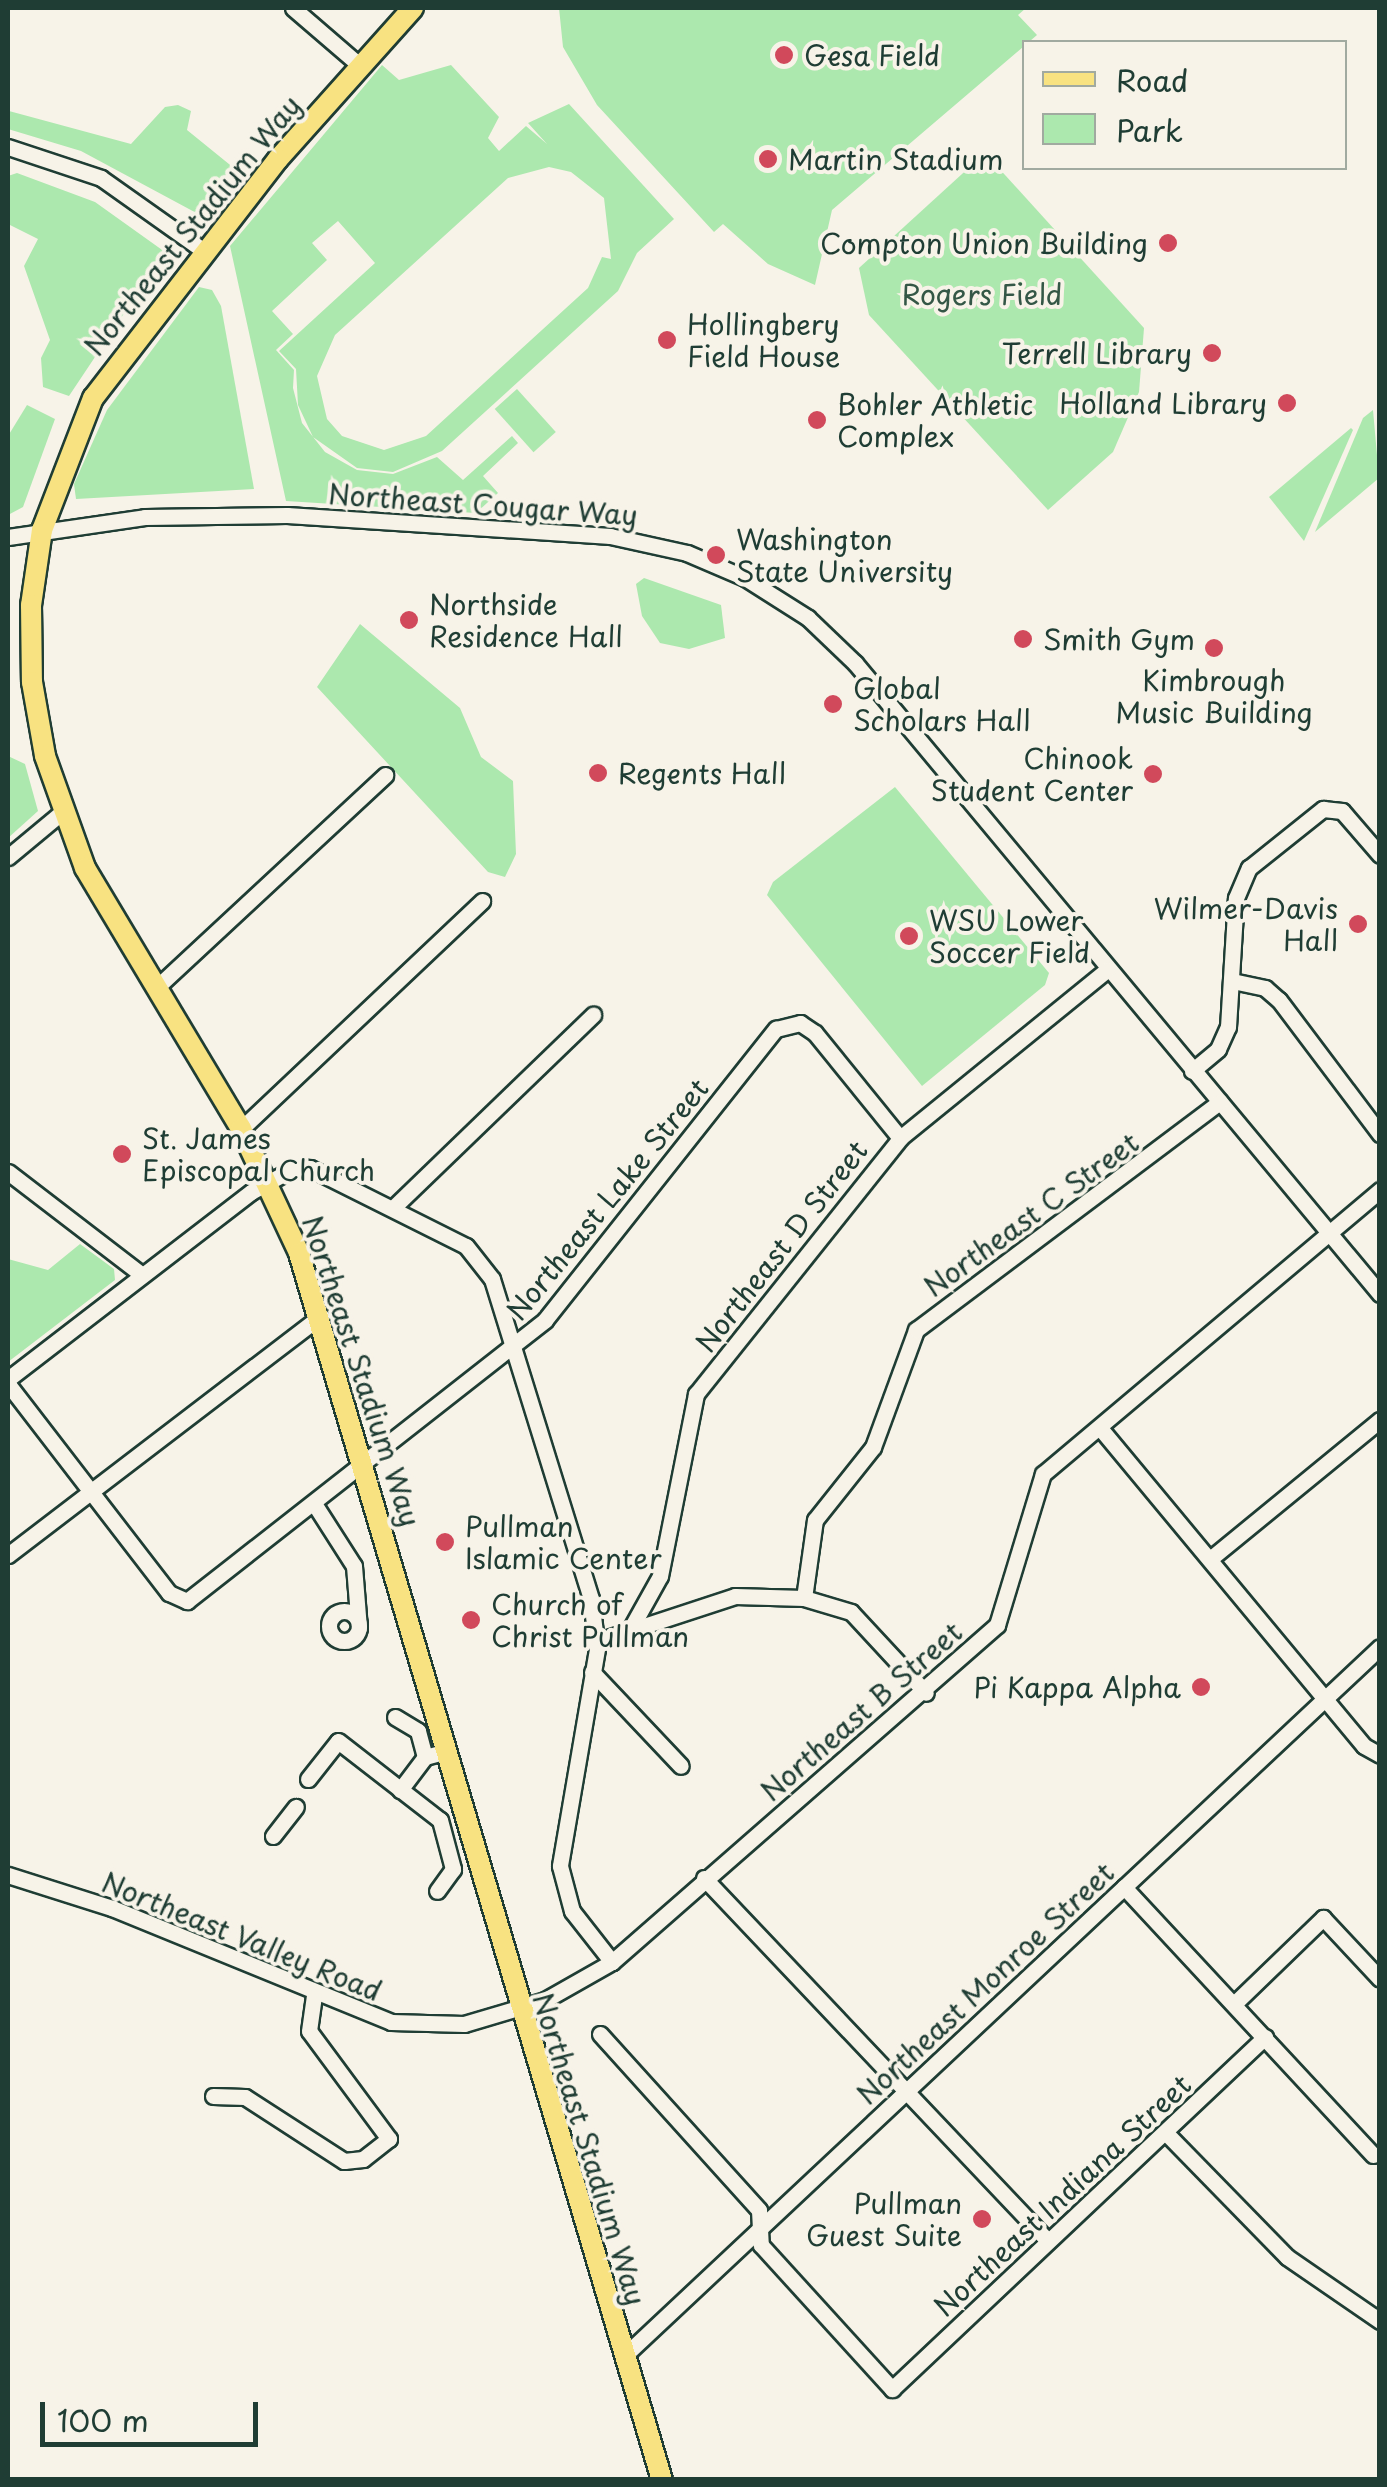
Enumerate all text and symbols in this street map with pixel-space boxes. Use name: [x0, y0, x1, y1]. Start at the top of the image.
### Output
place label: Gesa Field: [804, 38, 944, 72]
legend: [1022, 40, 1347, 170]
marker: Gesa Field: [773, 44, 795, 66]
text: Road: [1116, 57, 1189, 102]
street label: Northeast Stadium Way: [77, 89, 307, 361]
text: Park: [1116, 107, 1183, 152]
place label: Martin Stadium: [788, 142, 1002, 176]
marker: Martin Stadium: [757, 148, 779, 170]
place label: Compton Union Building: [819, 226, 1148, 260]
marker: Compton Union Building: [1157, 232, 1179, 254]
park label: Rogers Field: [901, 277, 1063, 311]
place label: Hollingbery Field House: [687, 307, 841, 373]
marker: Hollingbery Field House: [656, 329, 678, 351]
place label: Terrell Library: [1000, 336, 1192, 370]
marker: Terrell Library: [1201, 342, 1223, 364]
place label: Holland Library: [1057, 386, 1267, 420]
place label: Bohler Athletic Complex: [837, 387, 1036, 453]
marker: Holland Library: [1276, 392, 1298, 414]
marker: Bohler Athletic Complex: [806, 409, 828, 431]
street label: Northeast Cougar Way: [326, 476, 640, 532]
place label: Washington State University: [736, 522, 952, 588]
marker: Washington State University: [705, 544, 727, 566]
place label: Northside Residence Hall: [429, 587, 623, 653]
marker: Northside Residence Hall: [398, 609, 420, 631]
place label: Smith Gym: [1043, 622, 1196, 656]
marker: Smith Gym: [1012, 628, 1034, 650]
marker: Kimbrough Music Building: [1203, 637, 1225, 659]
place label: Kimbrough Music Building: [1116, 663, 1312, 729]
place label: Global Scholars Hall: [853, 671, 1030, 737]
marker: Global Scholars Hall: [822, 693, 844, 715]
place label: Chinook Student Center: [928, 741, 1133, 807]
place label: Regents Hall: [618, 756, 786, 790]
marker: Regents Hall: [587, 762, 609, 784]
marker: Chinook Student Center: [1142, 763, 1164, 785]
place label: Wilmer-Davis Hall: [1154, 891, 1338, 957]
place label: WSU Lower Soccer Field: [929, 903, 1091, 969]
marker: Wilmer-Davis Hall: [1347, 913, 1369, 935]
marker: WSU Lower Soccer Field: [898, 925, 920, 947]
street label: Northeast Lake Street: [499, 1072, 715, 1326]
place label: St. James Episcopal Church: [142, 1121, 375, 1187]
street label: Northeast C Street: [917, 1125, 1145, 1303]
street label: Northeast D Street: [688, 1134, 874, 1358]
marker: St. James Episcopal Church: [111, 1143, 133, 1165]
street label: Northeast Stadium Way: [296, 1212, 428, 1530]
place label: Pullman Islamic Center: [465, 1509, 659, 1575]
marker: Pullman Islamic Center: [434, 1531, 456, 1553]
place label: Church of Christ Pullman: [491, 1587, 691, 1653]
marker: Church of Christ Pullman: [460, 1609, 482, 1631]
street label: Northeast B Street: [754, 1615, 968, 1807]
place label: Pi Kappa Alpha: [975, 1670, 1181, 1704]
marker: Pi Kappa Alpha: [1190, 1676, 1212, 1698]
street label: Northeast Monroe Street: [850, 1855, 1120, 2111]
street label: Northeast Valley Road: [96, 1864, 388, 2008]
street label: Northeast Stadium Way: [527, 1989, 653, 2309]
street label: Northeast Indiana Street: [927, 2067, 1197, 2323]
place label: Pullman Guest Suite: [806, 2186, 962, 2252]
marker: Pullman Guest Suite: [971, 2208, 993, 2230]
scale bar: [45, 2382, 262, 2444]
text: 100 m: [57, 2397, 149, 2442]

